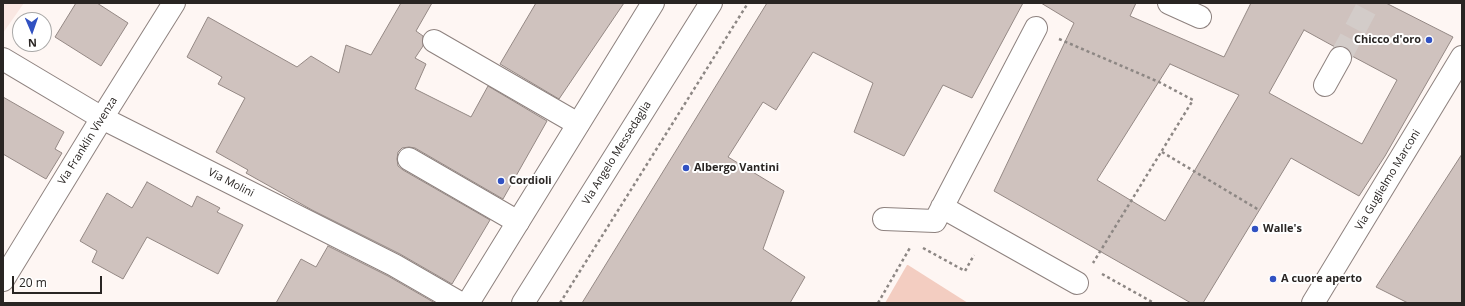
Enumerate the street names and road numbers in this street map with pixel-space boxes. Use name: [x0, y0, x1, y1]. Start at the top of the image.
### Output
street label: Via Franklin Vivenza: [56, 95, 120, 187]
street label: Via Angelo Messedaglia: [580, 99, 654, 207]
street label: Via Guglielmo Marconi: [1353, 127, 1423, 233]
street label: Via Molini: [206, 166, 256, 200]

